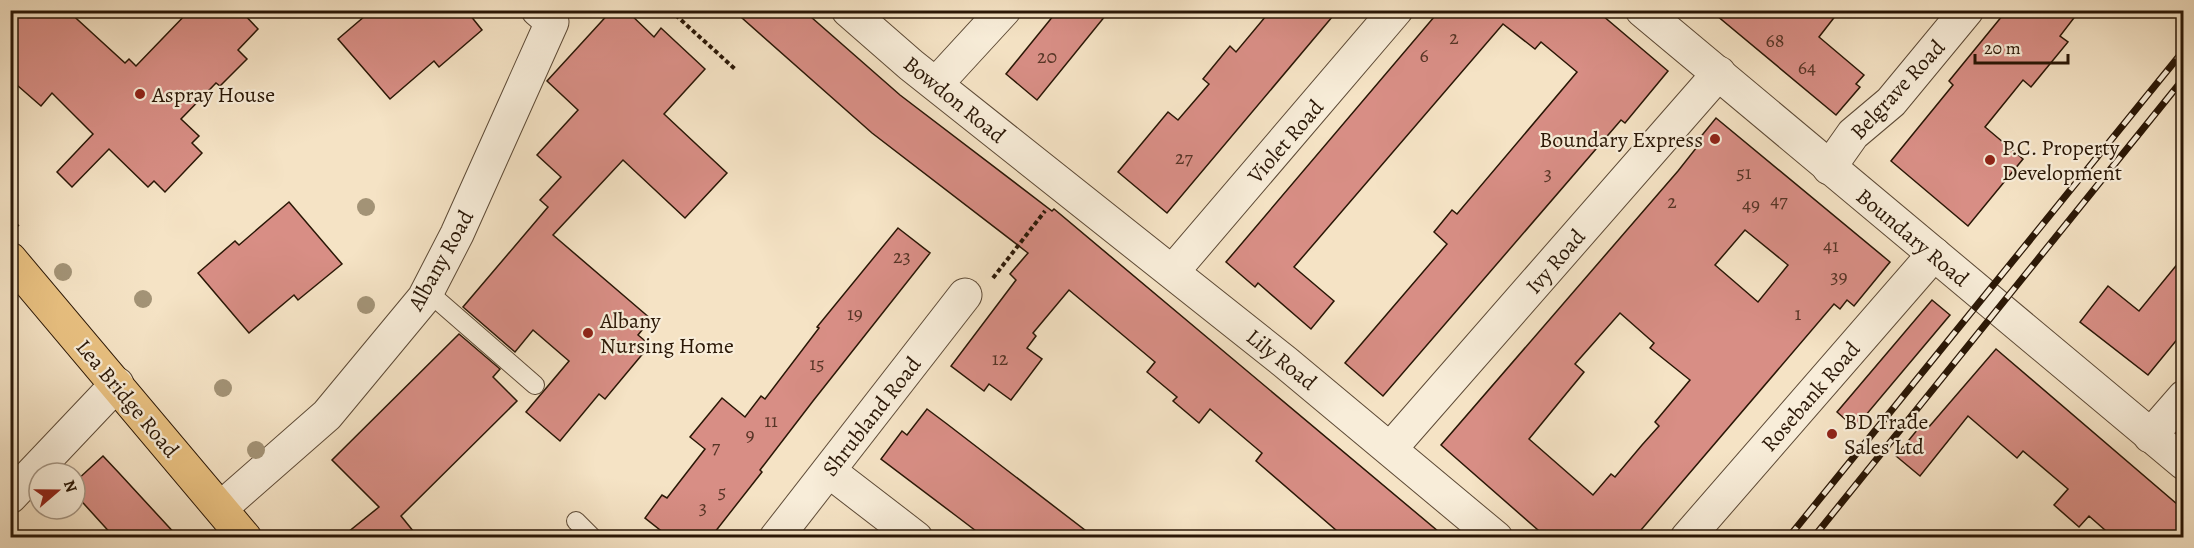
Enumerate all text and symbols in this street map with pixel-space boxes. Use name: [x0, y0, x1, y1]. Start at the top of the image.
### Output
house number: 2: [1449, 24, 1459, 51]
house number: 68: [1766, 27, 1784, 54]
scale bar: [1975, 27, 2068, 65]
street label: Belgrave Road: [1844, 33, 1952, 146]
text: 20 m: [1984, 36, 2021, 60]
house number: 6: [1419, 42, 1429, 69]
house number: 20: [1037, 43, 1057, 70]
street label: Bowdon Road: [897, 49, 1012, 150]
house number: 64: [1798, 54, 1816, 81]
place label: Aspray House: [151, 80, 275, 110]
marker: Aspray House: [133, 87, 147, 101]
street label: Violet Road: [1240, 93, 1331, 191]
place label: Boundary Express: [1539, 125, 1703, 155]
marker: Boundary Express: [1708, 132, 1722, 146]
place label: P.C. Property Development: [2002, 133, 2122, 188]
house number: 27: [1175, 144, 1194, 171]
marker: P.C. Property Development: [1983, 153, 1997, 167]
house number: 51: [1736, 159, 1752, 186]
house number: 3: [1544, 160, 1552, 187]
street label: Boundary Road: [1850, 182, 1975, 294]
house number: 47: [1770, 187, 1788, 214]
house number: 2: [1667, 188, 1677, 215]
house number: 49: [1742, 191, 1760, 218]
street label: Albany Road: [400, 205, 481, 317]
street label: Ivy Road: [1519, 223, 1592, 301]
house number: 41: [1823, 232, 1839, 259]
house number: 23: [893, 243, 911, 270]
house number: 39: [1830, 263, 1848, 290]
house number: 19: [847, 300, 863, 327]
house number: 1: [1795, 300, 1802, 327]
place label: Albany Nursing Home: [599, 306, 734, 361]
street label: Lily Road: [1240, 322, 1323, 398]
marker: Albany Nursing Home: [581, 326, 595, 340]
street label: Lea Bridge Road: [69, 333, 186, 464]
street label: Rosebank Road: [1754, 335, 1867, 458]
house number: 12: [992, 345, 1009, 372]
house number: 15: [809, 350, 825, 377]
street label: Shrubland Road: [816, 350, 928, 483]
house number: 11: [764, 407, 778, 434]
place label: BD Trade Sales Ltd: [1844, 407, 1928, 462]
house number: 9: [745, 421, 755, 448]
marker: BD Trade Sales Ltd: [1825, 427, 1839, 441]
house number: 7: [712, 433, 721, 460]
north arrow: [27, 461, 87, 521]
text: N: [58, 477, 83, 496]
house number: 5: [718, 478, 726, 505]
house number: 3: [699, 494, 707, 521]

